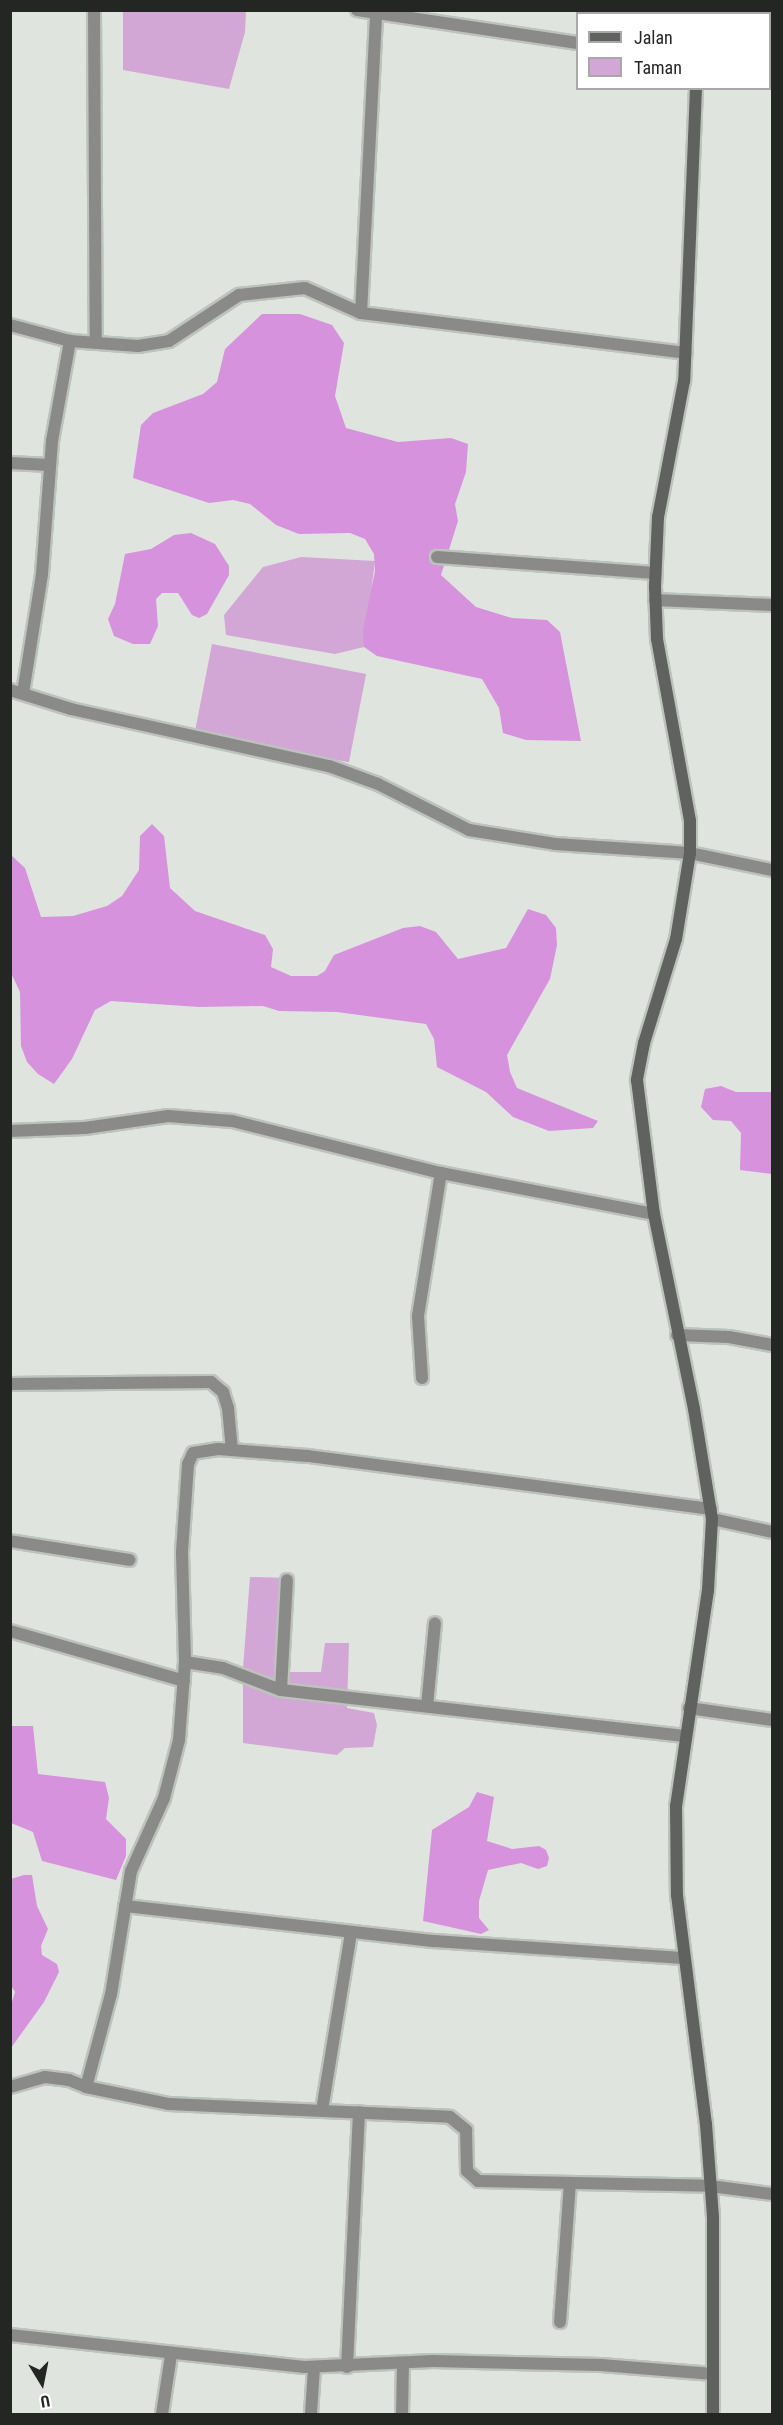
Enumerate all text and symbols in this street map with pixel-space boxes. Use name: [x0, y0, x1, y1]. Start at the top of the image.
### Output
legend: [576, 12, 771, 90]
text: Jalan: [634, 27, 673, 48]
text: Taman: [634, 57, 682, 78]
north arrow: [12, 2353, 72, 2413]
text: U: [39, 2391, 51, 2411]

